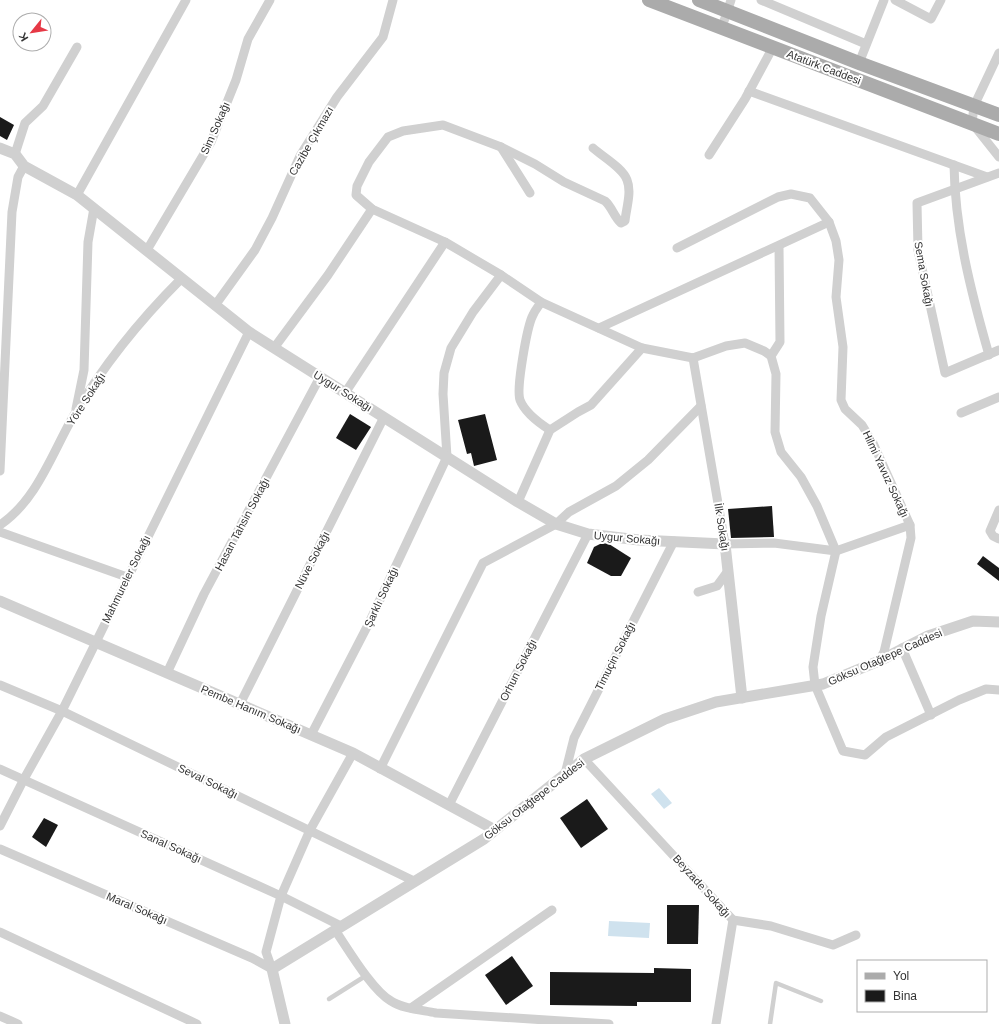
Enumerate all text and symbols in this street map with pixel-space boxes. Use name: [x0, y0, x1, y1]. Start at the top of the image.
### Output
north arrow: [12, 12, 52, 52]
text: K: [16, 31, 31, 43]
street label: Atatürk Caddesi: [785, 47, 863, 87]
street label: Sim Sokağı: [198, 100, 232, 156]
street label: Cazibe Çıkmazı: [286, 104, 336, 178]
street label: Sema Sokağı: [912, 240, 936, 308]
street label: Uygur Sokağı: [312, 368, 374, 414]
street label: Yöre Sokağı: [64, 370, 108, 428]
street label: Hilmi Yavuz Sokağı: [861, 429, 911, 519]
street label: Hasan Tahsin Sokağı: [212, 475, 272, 573]
street label: İlk Sokağı: [712, 502, 732, 552]
street label: Nüve Sokağı: [292, 529, 332, 591]
street label: Uygur Sokağı: [593, 529, 661, 547]
street label: Mahmureler Sokağı: [100, 533, 152, 625]
street label: Şarklı Sokağı: [362, 565, 400, 629]
street label: Timuçin Sokağı: [593, 620, 637, 692]
street label: Göksu Otağtepe Caddesi: [826, 626, 944, 688]
street label: Orhun Sokağı: [497, 637, 539, 703]
street label: Pembe Hanım Sokağı: [199, 682, 303, 736]
street label: Göksu Otağtepe Caddesi: [482, 756, 586, 842]
street label: Seval Sokağı: [176, 761, 240, 801]
street label: Sanal Sokağı: [139, 827, 203, 865]
street label: Beyzade Sokağı: [671, 852, 733, 920]
street label: Maral Sokağı: [105, 890, 169, 926]
legend: [857, 960, 987, 1012]
text: Yol: [893, 969, 909, 983]
text: Bina: [893, 989, 917, 1003]

